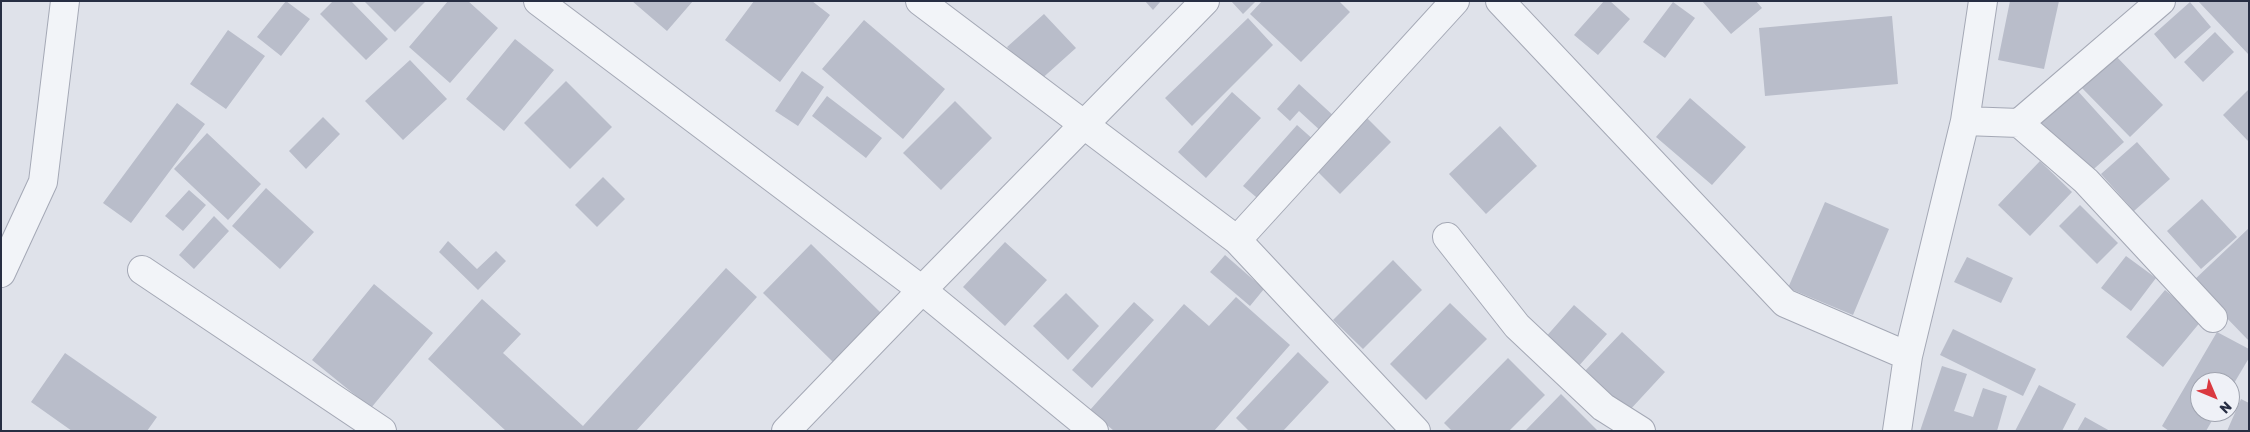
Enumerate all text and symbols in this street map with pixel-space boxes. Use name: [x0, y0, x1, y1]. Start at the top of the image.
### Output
north arrow: [2190, 372, 2240, 422]
text: N: [2216, 398, 2235, 417]

